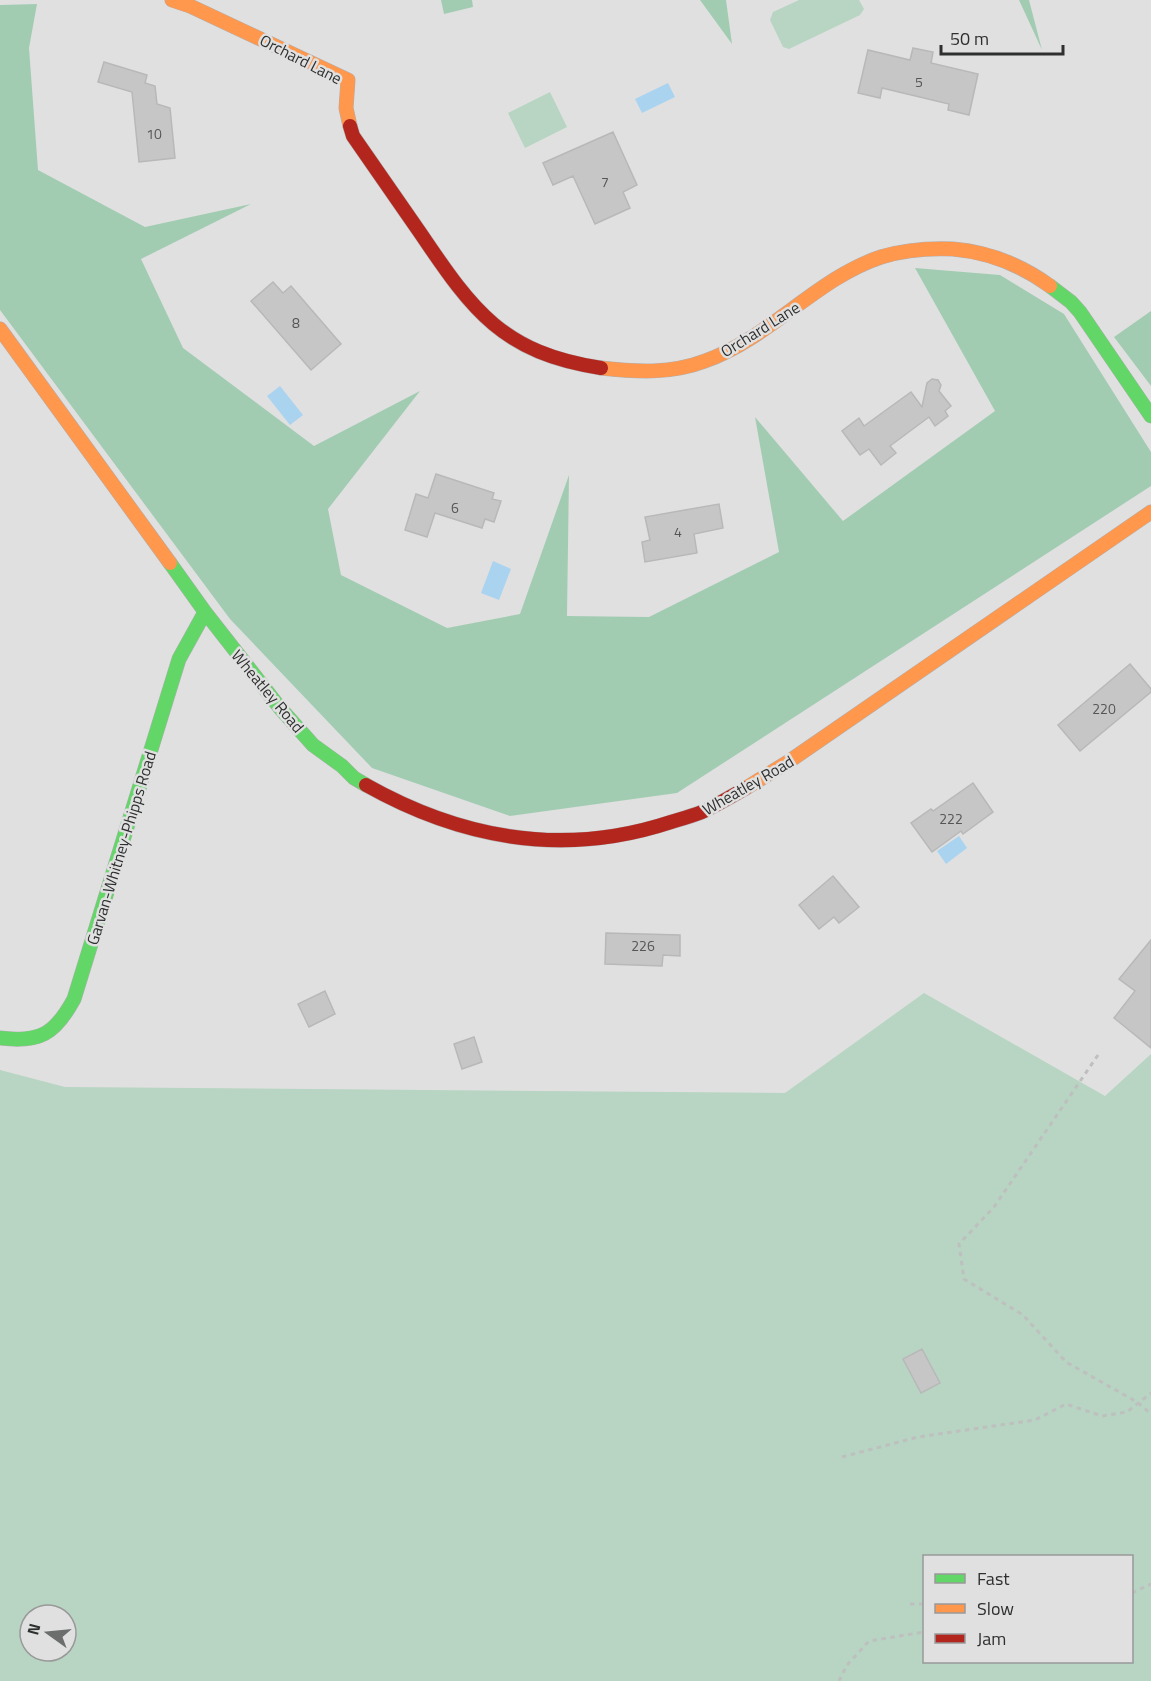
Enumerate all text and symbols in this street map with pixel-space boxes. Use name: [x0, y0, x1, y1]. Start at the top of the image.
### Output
scale bar: [941, 18, 1062, 56]
text: 50 m: [950, 25, 989, 52]
street label: Orchard Lane: [256, 28, 346, 90]
house number: 5: [915, 71, 923, 92]
house number: 10: [146, 123, 162, 144]
house number: 7: [601, 171, 609, 192]
street label: Orchard Lane: [716, 295, 804, 363]
house number: 8: [292, 312, 300, 333]
house number: 6: [451, 497, 459, 518]
house number: 4: [674, 521, 682, 542]
street label: Wheatley Road: [226, 644, 310, 738]
house number: 220: [1092, 698, 1116, 719]
street label: Garvan-Whitney-Phipps Road: [80, 748, 162, 948]
street label: Wheatley Road: [698, 749, 798, 821]
house number: 222: [939, 808, 963, 829]
house number: 226: [631, 935, 655, 956]
legend: [923, 1555, 1133, 1663]
text: Fast: [977, 1565, 1010, 1592]
text: Slow: [977, 1595, 1014, 1622]
north arrow: [18, 1603, 78, 1663]
text: N: [20, 1621, 47, 1638]
text: Jam: [977, 1625, 1006, 1652]

